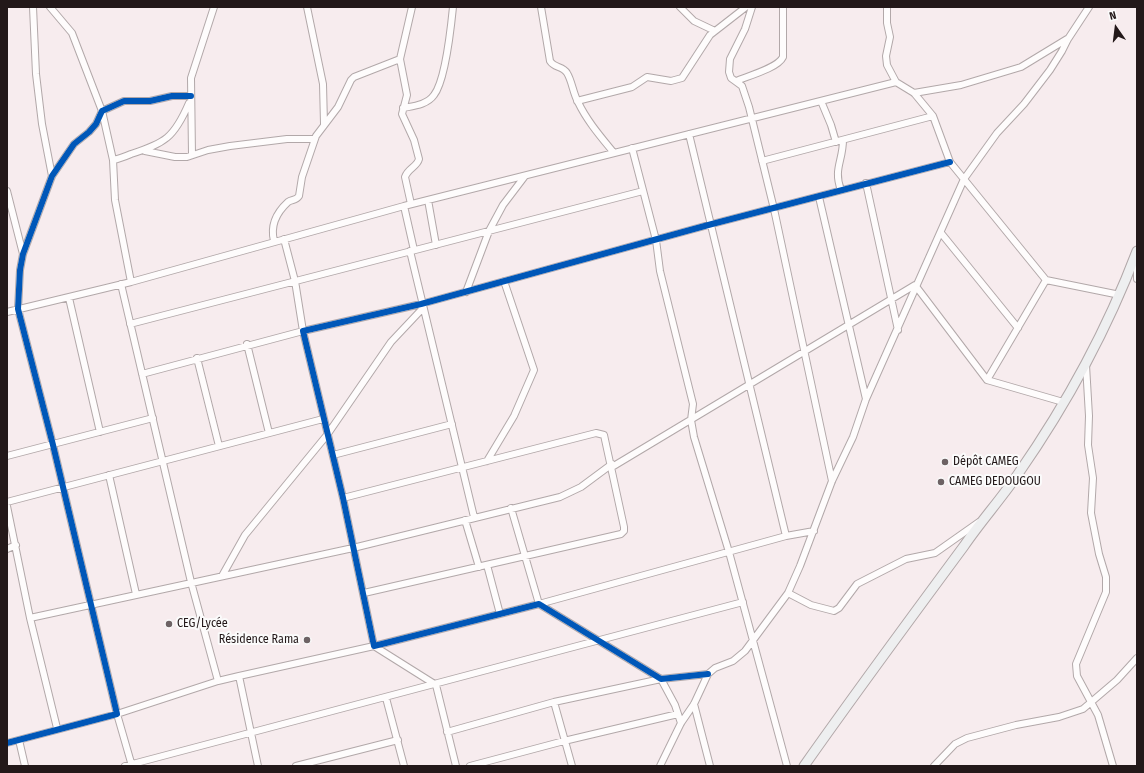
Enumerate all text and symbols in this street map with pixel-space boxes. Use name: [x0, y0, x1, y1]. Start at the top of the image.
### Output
north arrow: [1096, 8, 1136, 48]
text: N: [1108, 9, 1118, 23]
place label: Dépôt CAMEG: [953, 455, 1019, 469]
marker: Dépôt CAMEG: [940, 457, 950, 467]
place label: CAMEG DEDOUGOU: [949, 475, 1041, 489]
marker: CAMEG DEDOUGOU: [936, 477, 946, 487]
place label: CEG/Lycée: [177, 617, 228, 631]
marker: CEG/Lycée: [164, 619, 174, 629]
place label: Résidence Rama: [219, 633, 299, 647]
marker: Résidence Rama: [302, 635, 312, 645]

